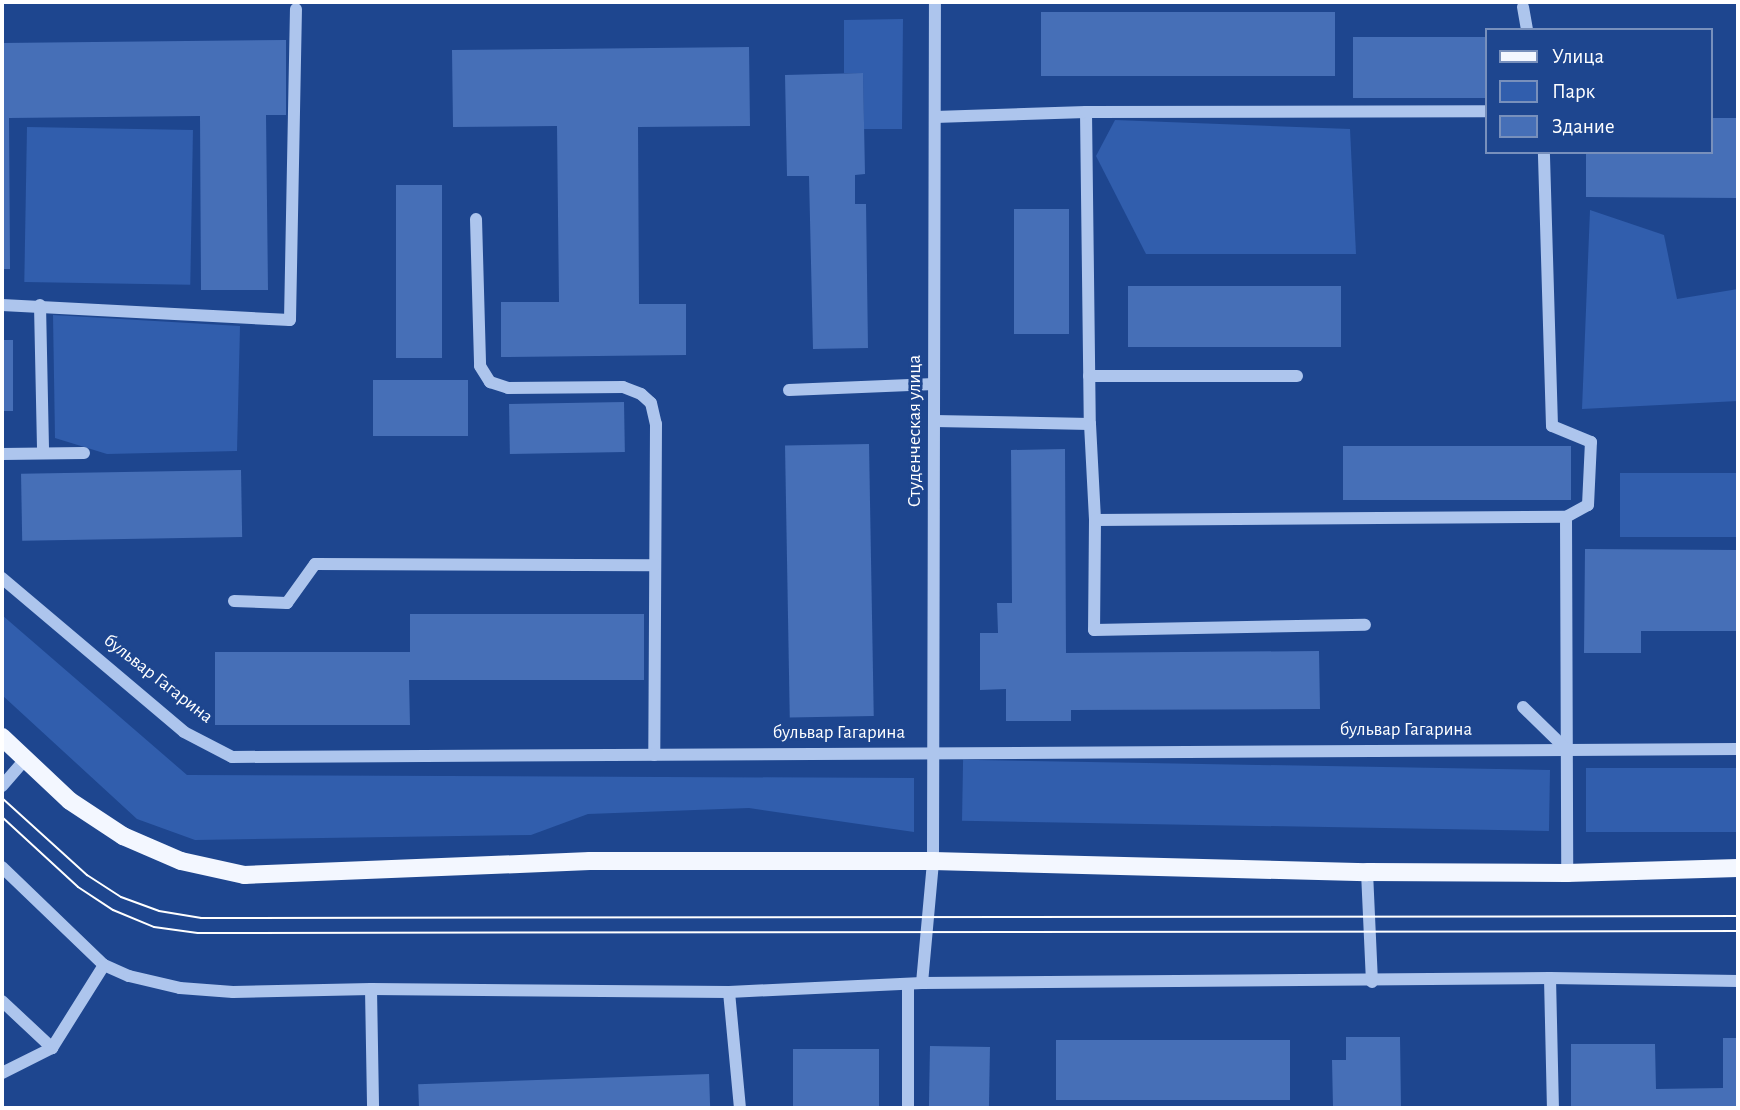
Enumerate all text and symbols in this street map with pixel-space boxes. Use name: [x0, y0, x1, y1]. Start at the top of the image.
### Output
legend: [1484, 28, 1712, 154]
text: Улица: [1552, 46, 1604, 67]
text: Парк: [1552, 81, 1595, 102]
text: Здание: [1552, 116, 1615, 137]
street label: Студенческая улица: [904, 355, 926, 507]
street label: бульвар Гагарина: [99, 629, 217, 729]
street label: бульвар Гагарина: [1340, 719, 1472, 741]
street label: бульвар Гагарина: [773, 722, 905, 744]

